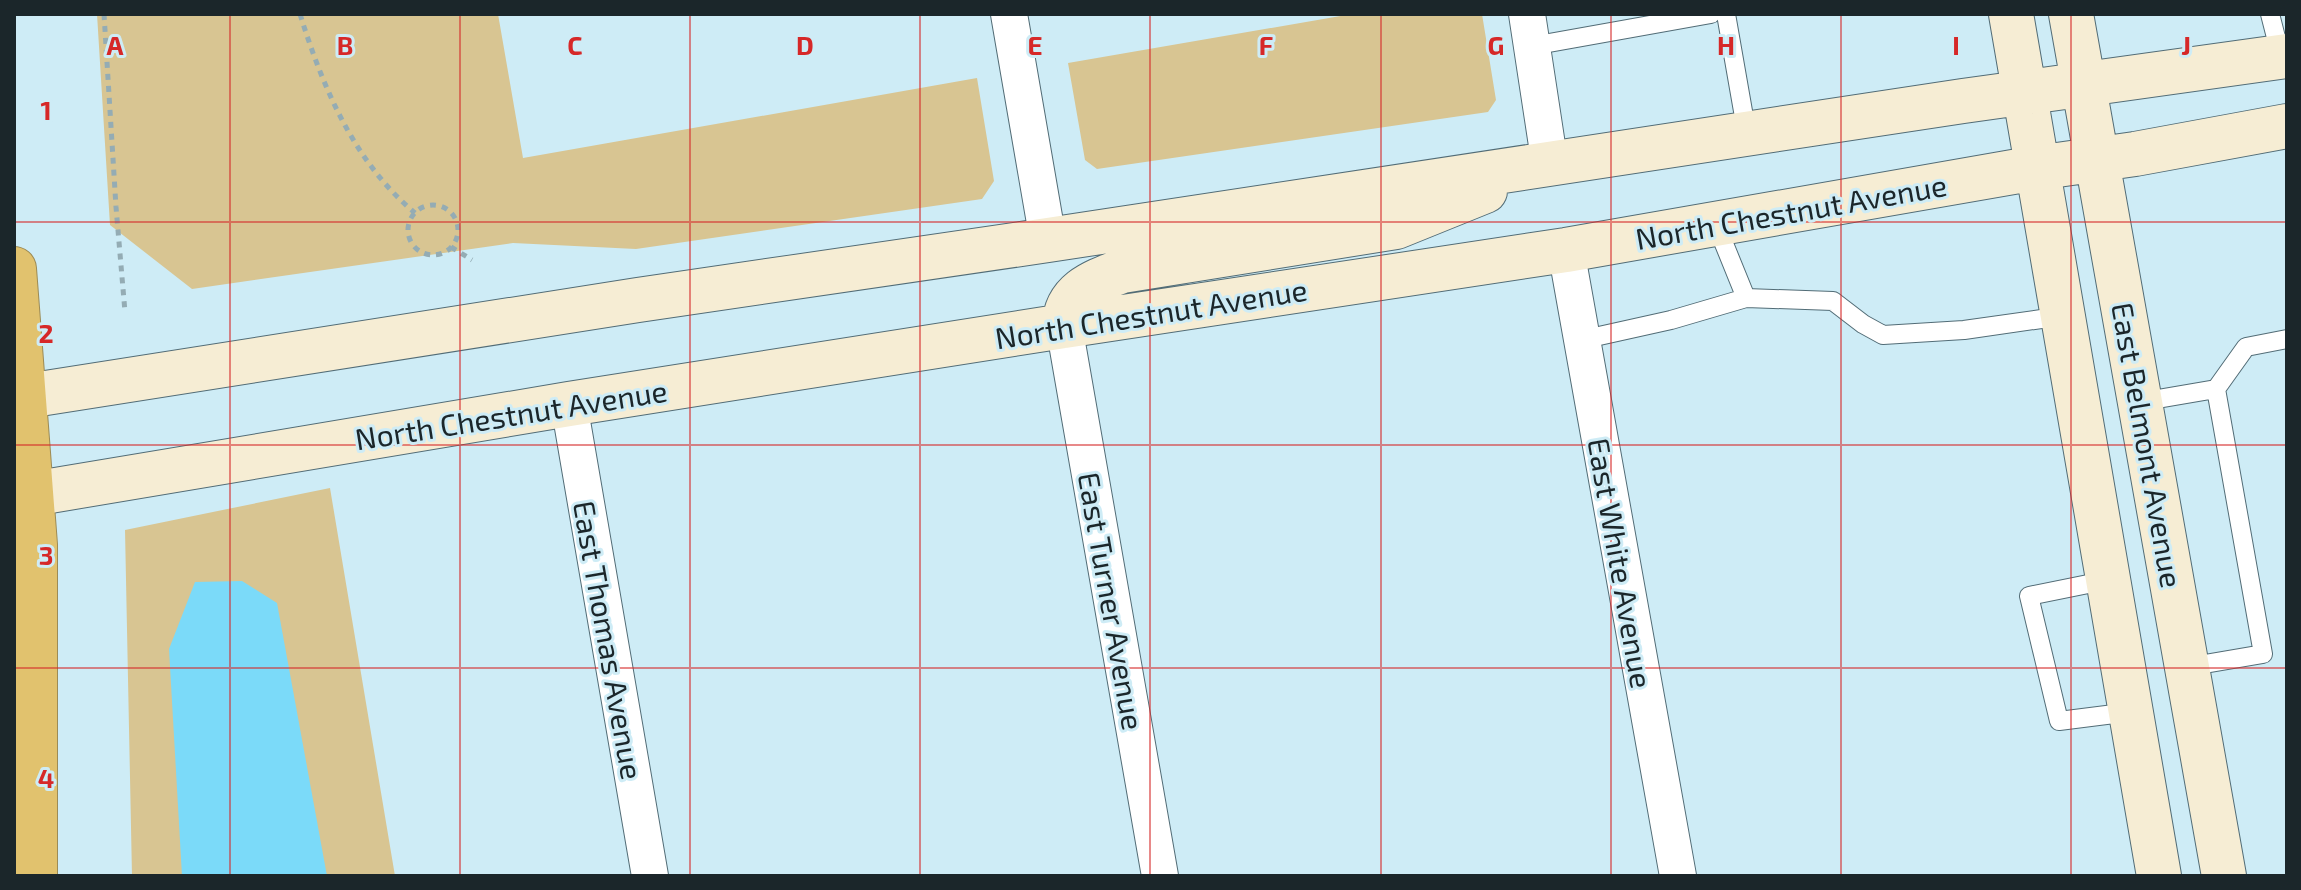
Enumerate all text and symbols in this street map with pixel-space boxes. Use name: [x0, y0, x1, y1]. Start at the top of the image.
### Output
text: A: [107, 29, 124, 60]
text: B: [337, 29, 353, 60]
text: C: [567, 29, 583, 60]
text: D: [796, 29, 814, 60]
text: E: [1027, 29, 1043, 60]
text: F: [1259, 29, 1273, 60]
text: G: [1488, 29, 1504, 60]
text: H: [1717, 29, 1735, 60]
text: I: [1952, 29, 1960, 60]
text: J: [2181, 29, 2191, 60]
text: 1: [40, 94, 52, 125]
street label: North Chestnut Avenue: [1632, 166, 1950, 256]
street label: North Chestnut Avenue: [992, 271, 1310, 355]
street label: East Belmont Avenue: [2105, 300, 2191, 590]
text: 2: [38, 317, 54, 348]
street label: North Chestnut Avenue: [352, 372, 670, 456]
street label: East White Avenue: [1581, 435, 1661, 691]
street label: East Turner Avenue: [1072, 469, 1152, 733]
street label: East Thomas Avenue: [567, 498, 651, 782]
text: 3: [39, 539, 53, 570]
text: 4: [38, 762, 54, 793]

